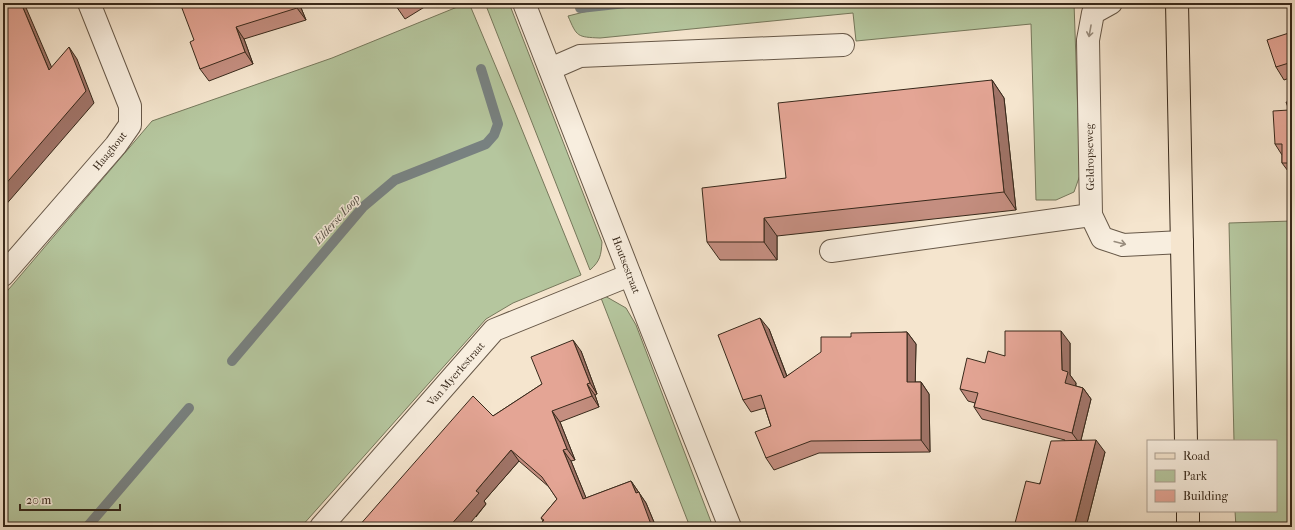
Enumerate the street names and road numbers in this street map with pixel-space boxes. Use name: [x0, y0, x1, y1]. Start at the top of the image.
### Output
street label: Geldropseweg: [1083, 123, 1097, 191]
street label: Haaghout: [90, 129, 130, 173]
street label: Houtsestraat: [609, 234, 643, 296]
street label: Van Myerlestraat: [424, 339, 488, 410]

